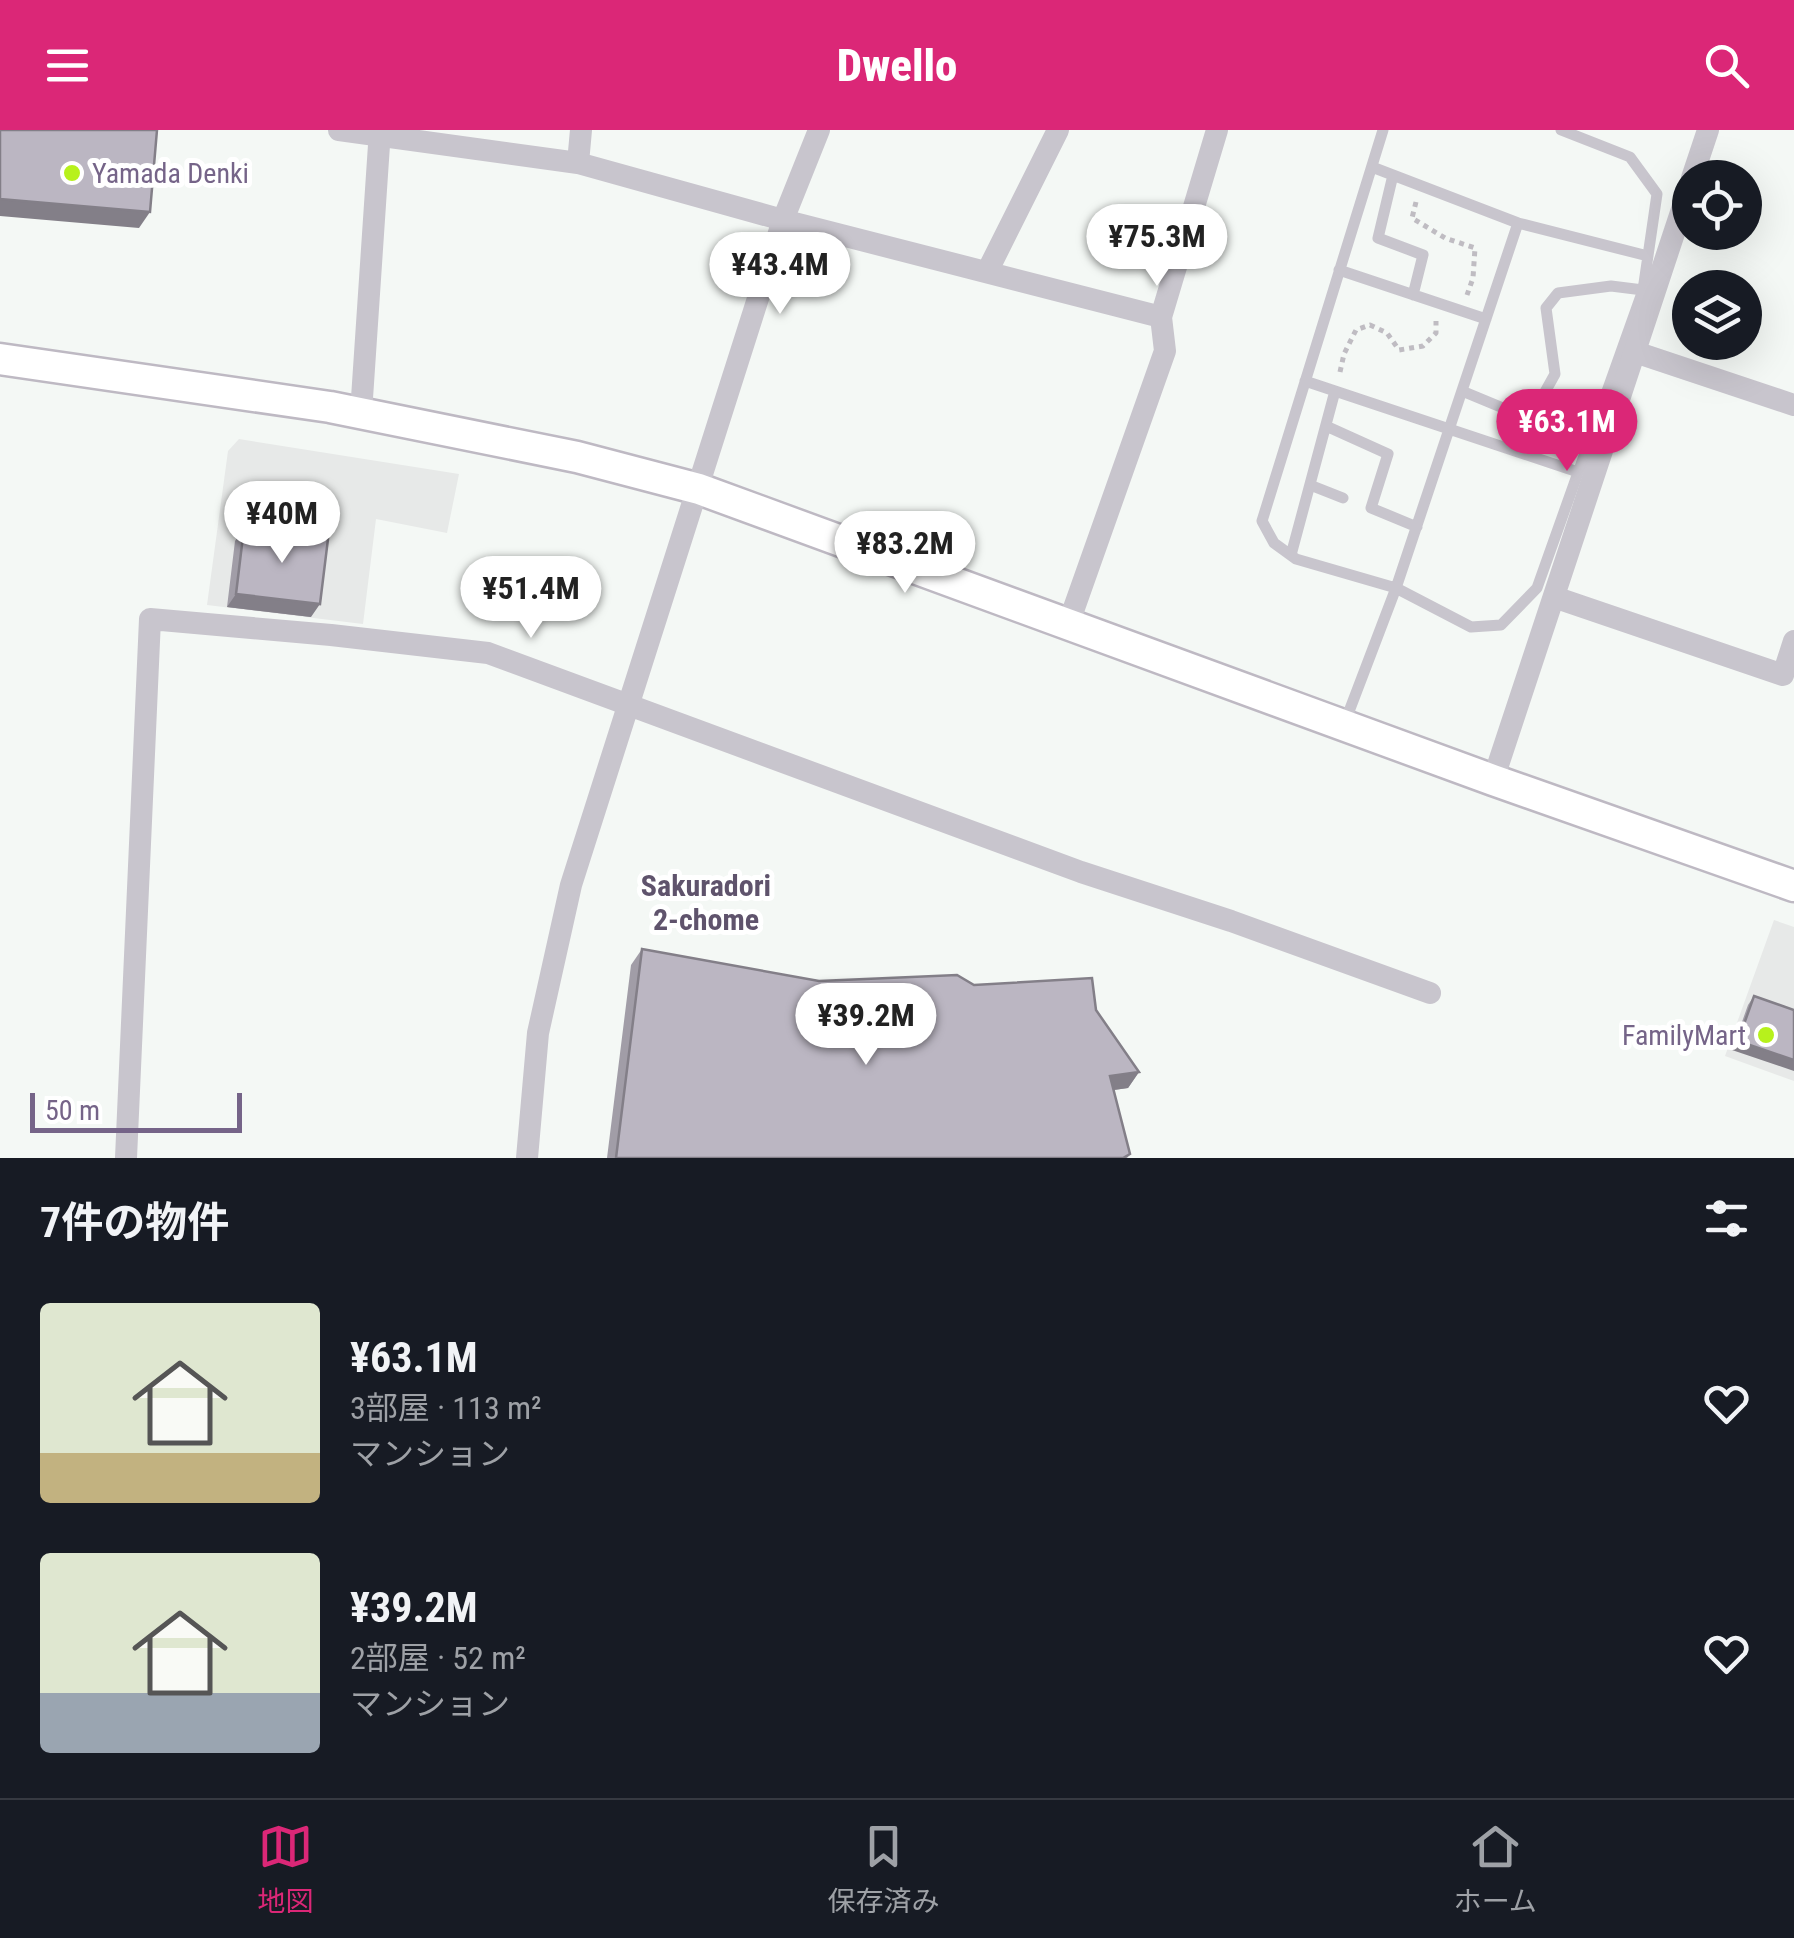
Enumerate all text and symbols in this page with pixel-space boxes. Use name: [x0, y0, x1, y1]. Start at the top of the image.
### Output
icon: menu: [40, 38, 95, 93]
icon: search: [1699, 38, 1754, 93]
text: Dwello: [837, 39, 957, 92]
place label: Yamada Denki: [92, 157, 249, 190]
map controls: [1672, 160, 1762, 360]
button: locate: [1672, 160, 1762, 250]
marker: Yamada Denki: [61, 162, 83, 184]
pin: ¥75.3M: [1076, 204, 1238, 289]
text: ¥75.3M: [1108, 217, 1206, 255]
pin: ¥43.4M: [699, 232, 861, 317]
text: ¥43.4M: [731, 245, 829, 283]
button: layers: [1672, 270, 1762, 360]
pin: ¥63.1M: [1486, 389, 1648, 474]
text: ¥63.1M: [1518, 402, 1616, 440]
pin: ¥40M: [223, 481, 341, 566]
text: ¥40M: [246, 494, 318, 532]
pin: ¥83.2M: [824, 511, 986, 596]
text: ¥83.2M: [856, 524, 954, 562]
pin: ¥51.4M: [450, 556, 612, 641]
text: ¥51.4M: [482, 569, 580, 607]
district label: Sakuradori 2-chome: [641, 868, 771, 937]
pin: ¥39.2M: [785, 983, 947, 1068]
text: ¥39.2M: [817, 996, 915, 1034]
place label: FamilyMart: [1622, 1019, 1746, 1052]
marker: FamilyMart: [1755, 1024, 1777, 1046]
scale bar: [30, 1088, 242, 1133]
text: 50 m: [45, 1094, 100, 1127]
icon: filters: [1699, 1191, 1754, 1246]
text: 7件の物件: [40, 1198, 229, 1247]
text: ¥63.1M: [350, 1333, 478, 1382]
icon: home: [120, 1343, 240, 1463]
icon: heart: [1699, 1376, 1754, 1431]
text: 3部屋 · 113 m²: [350, 1389, 542, 1427]
text: マンション: [350, 1435, 510, 1473]
text: ¥39.2M: [350, 1583, 478, 1632]
icon: home: [120, 1593, 240, 1713]
icon: heart: [1699, 1626, 1754, 1681]
text: 2部屋 · 52 m²: [350, 1639, 526, 1677]
text: マンション: [350, 1685, 510, 1723]
tab: 地図: [257, 1819, 313, 1919]
tab: 保存済み: [827, 1819, 939, 1919]
tab: ホーム: [1454, 1819, 1537, 1919]

